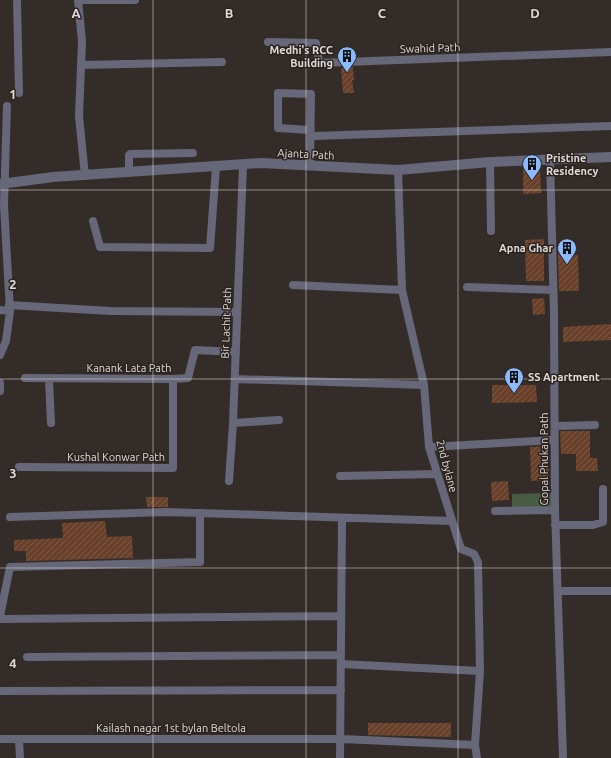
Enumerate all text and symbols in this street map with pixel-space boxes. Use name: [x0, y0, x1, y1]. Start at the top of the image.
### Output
text: A: [71, 6, 81, 20]
text: B: [225, 6, 234, 20]
text: C: [378, 6, 387, 20]
text: D: [530, 6, 540, 20]
street label: Swahid Path: [400, 41, 460, 55]
place label: Medhi's RCC Building: [269, 44, 333, 69]
building icon: Medhi's RCC Building: [336, 45, 358, 73]
text: 1: [9, 87, 17, 101]
street label: Ajanta Path: [277, 147, 335, 161]
place label: Pristine Residency: [546, 152, 598, 177]
building icon: Pristine Residency: [521, 153, 543, 181]
building icon: Apna Ghar: [556, 237, 578, 265]
place label: Apna Ghar: [499, 242, 553, 254]
text: 2: [9, 277, 17, 291]
street label: Bir Lachit Path: [219, 287, 233, 359]
street label: Kanank Lata Path: [86, 362, 172, 374]
building icon: SS Apartment: [503, 366, 525, 394]
place label: SS Apartment: [528, 371, 600, 383]
street label: Gopal Phukan Path: [538, 412, 550, 506]
street label: 2nd bylane: [434, 438, 460, 494]
street label: Kushal Konwar Path: [67, 451, 165, 463]
text: 3: [9, 466, 17, 480]
text: 4: [9, 656, 17, 670]
street label: Kailash nagar 1st bylan Beltola: [96, 722, 246, 734]

